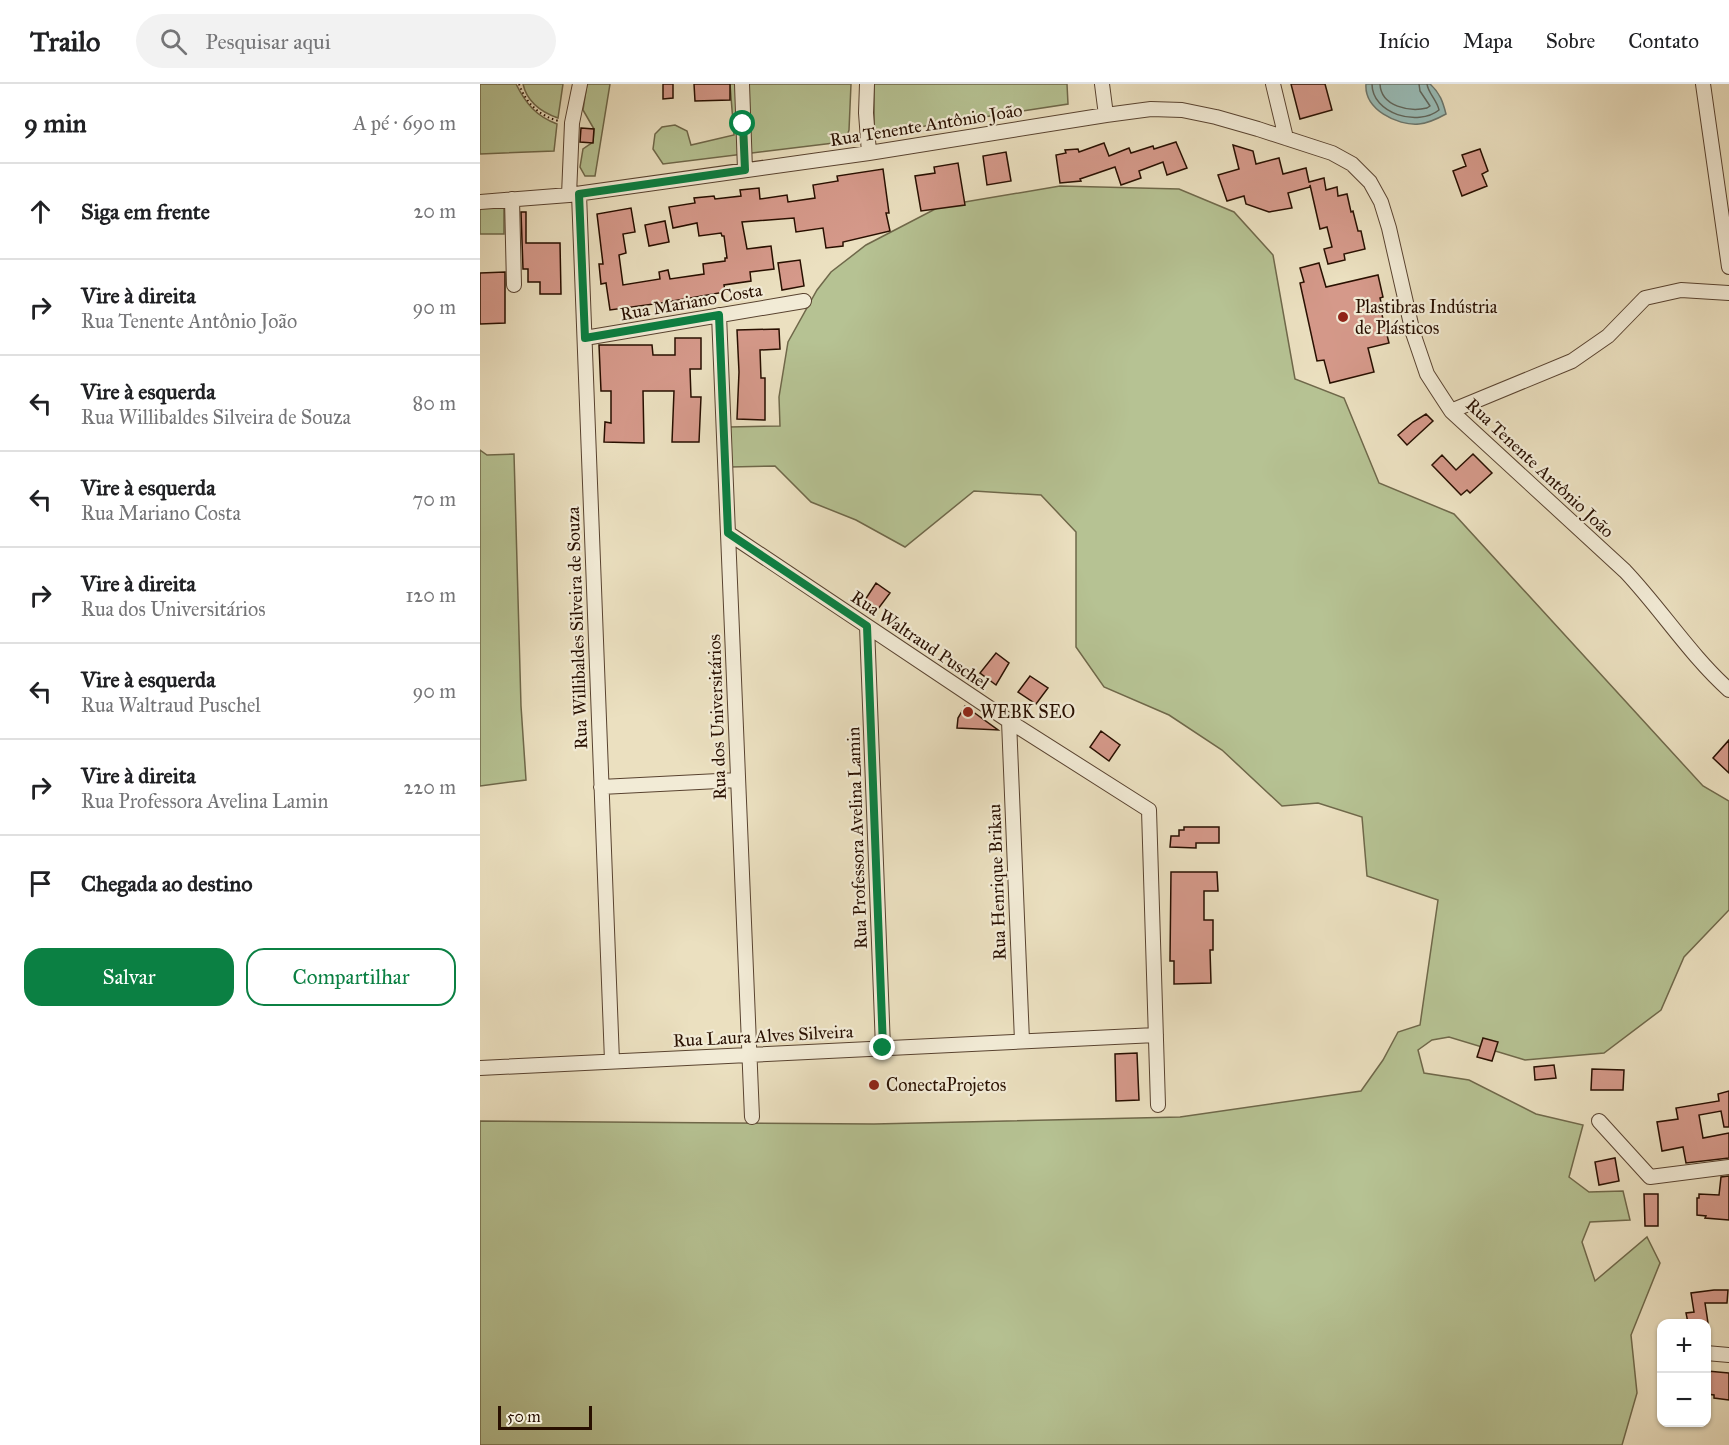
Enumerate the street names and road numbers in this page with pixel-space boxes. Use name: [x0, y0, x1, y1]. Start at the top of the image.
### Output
street label: Rua Tenente Antônio João: [828, 99, 1024, 152]
street label: Rua Mariano Costa: [618, 279, 764, 325]
street label: Rua Tenente Antônio João: [1461, 394, 1619, 543]
street label: Rua Willibaldes Silveira de Souza: [562, 506, 592, 750]
street label: Rua Waltraud Puschel: [847, 586, 993, 694]
street label: Rua dos Universitários: [703, 634, 731, 800]
street label: Rua Professora Avelina Lamin: [842, 726, 872, 950]
street label: Rua Henrique Brikau: [983, 803, 1012, 961]
street label: Rua Laura Alves Silveira: [672, 1020, 854, 1052]

